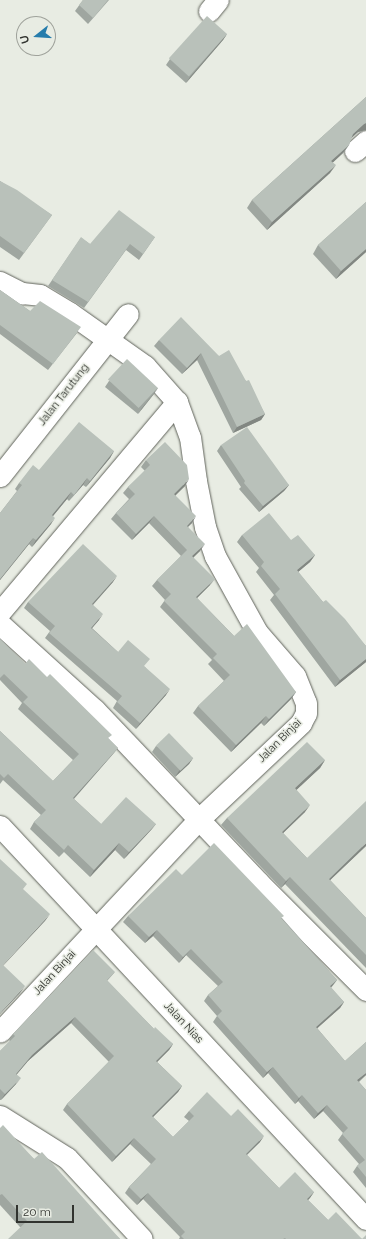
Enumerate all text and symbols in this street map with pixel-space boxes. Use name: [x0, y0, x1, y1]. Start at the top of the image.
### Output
north arrow: [16, 16, 56, 56]
text: U: [18, 34, 32, 45]
street label: Jalan Tarutung: [36, 361, 92, 429]
street label: Jalan Binjai: [255, 716, 305, 766]
street label: Jalan Binjai: [31, 948, 79, 998]
street label: Jalan Nias: [161, 1000, 205, 1046]
scale bar: [18, 1197, 76, 1223]
text: 20 m: [23, 1205, 51, 1219]

